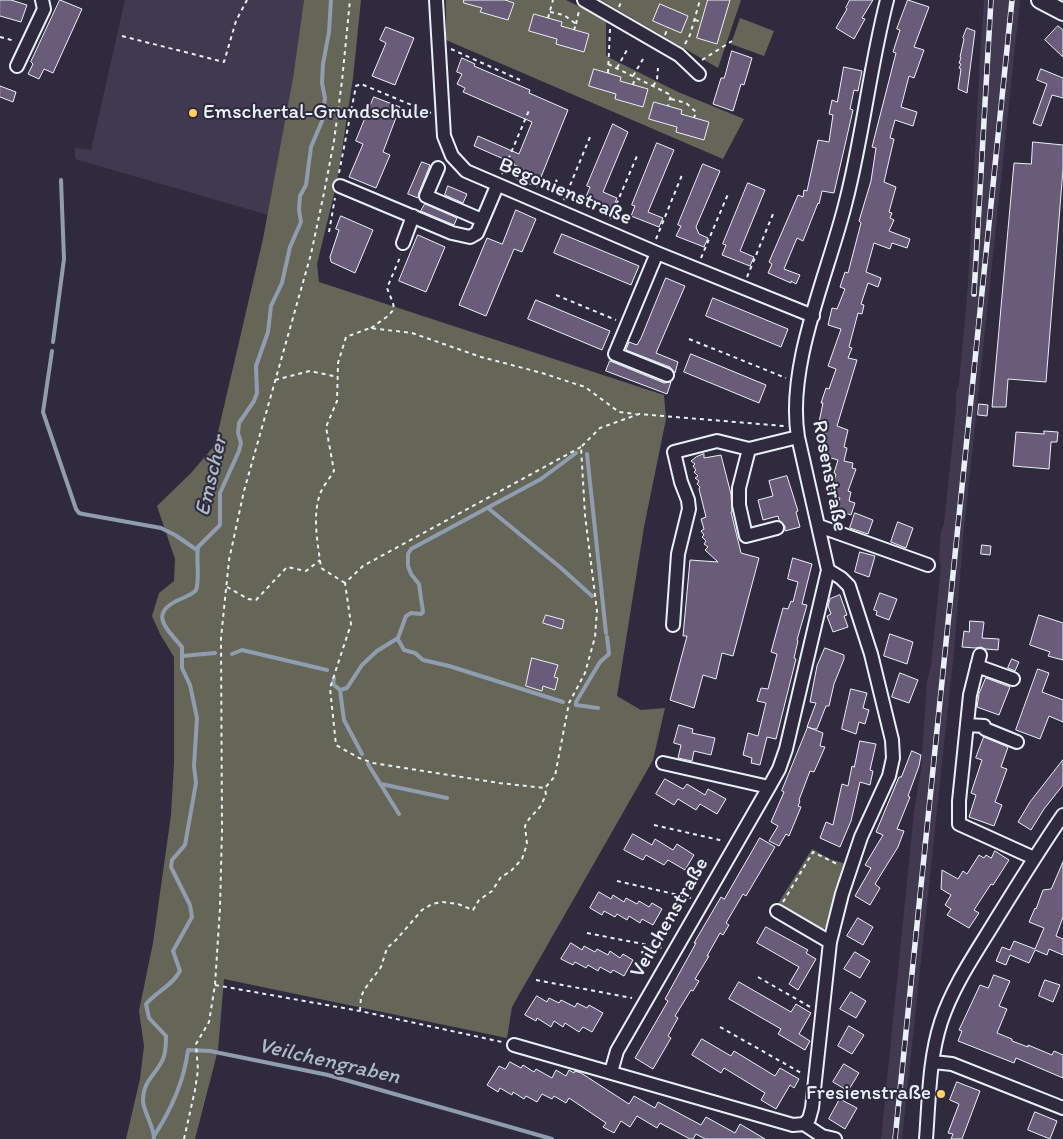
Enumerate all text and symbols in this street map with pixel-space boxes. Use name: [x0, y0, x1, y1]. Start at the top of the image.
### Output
place label: Emschertal-Grundschule: [203, 100, 429, 126]
marker: Emschertal-Grundschule: [187, 107, 199, 119]
street label: Begonienstraße: [495, 153, 635, 231]
street label: Rosenstraße: [806, 418, 852, 534]
water label: Emscher: [190, 433, 234, 519]
street label: Veilchenstraße: [625, 853, 715, 983]
water label: Veilchengraben: [256, 1033, 402, 1091]
place label: Fresienstraße: [806, 1081, 931, 1107]
marker: Fresienstraße: [935, 1088, 947, 1100]

